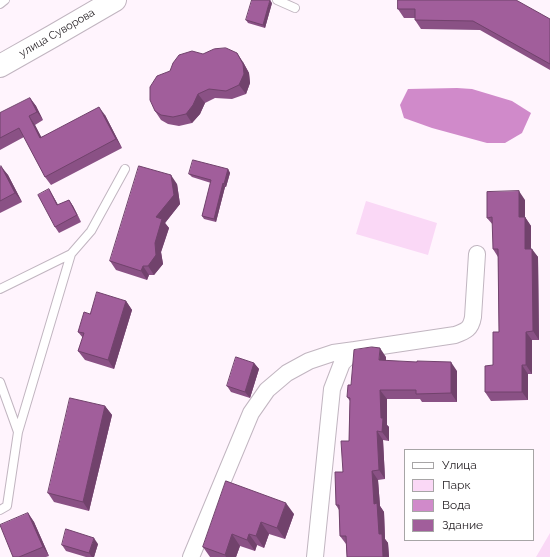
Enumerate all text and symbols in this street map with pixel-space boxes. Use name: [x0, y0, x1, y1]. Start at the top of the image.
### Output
street label: улица Суворова: [17, 6, 97, 60]
legend: [404, 449, 534, 541]
text: Улица: [442, 458, 477, 472]
text: Парк: [442, 478, 471, 492]
text: Вода: [442, 498, 471, 512]
text: Здание: [442, 518, 483, 532]

